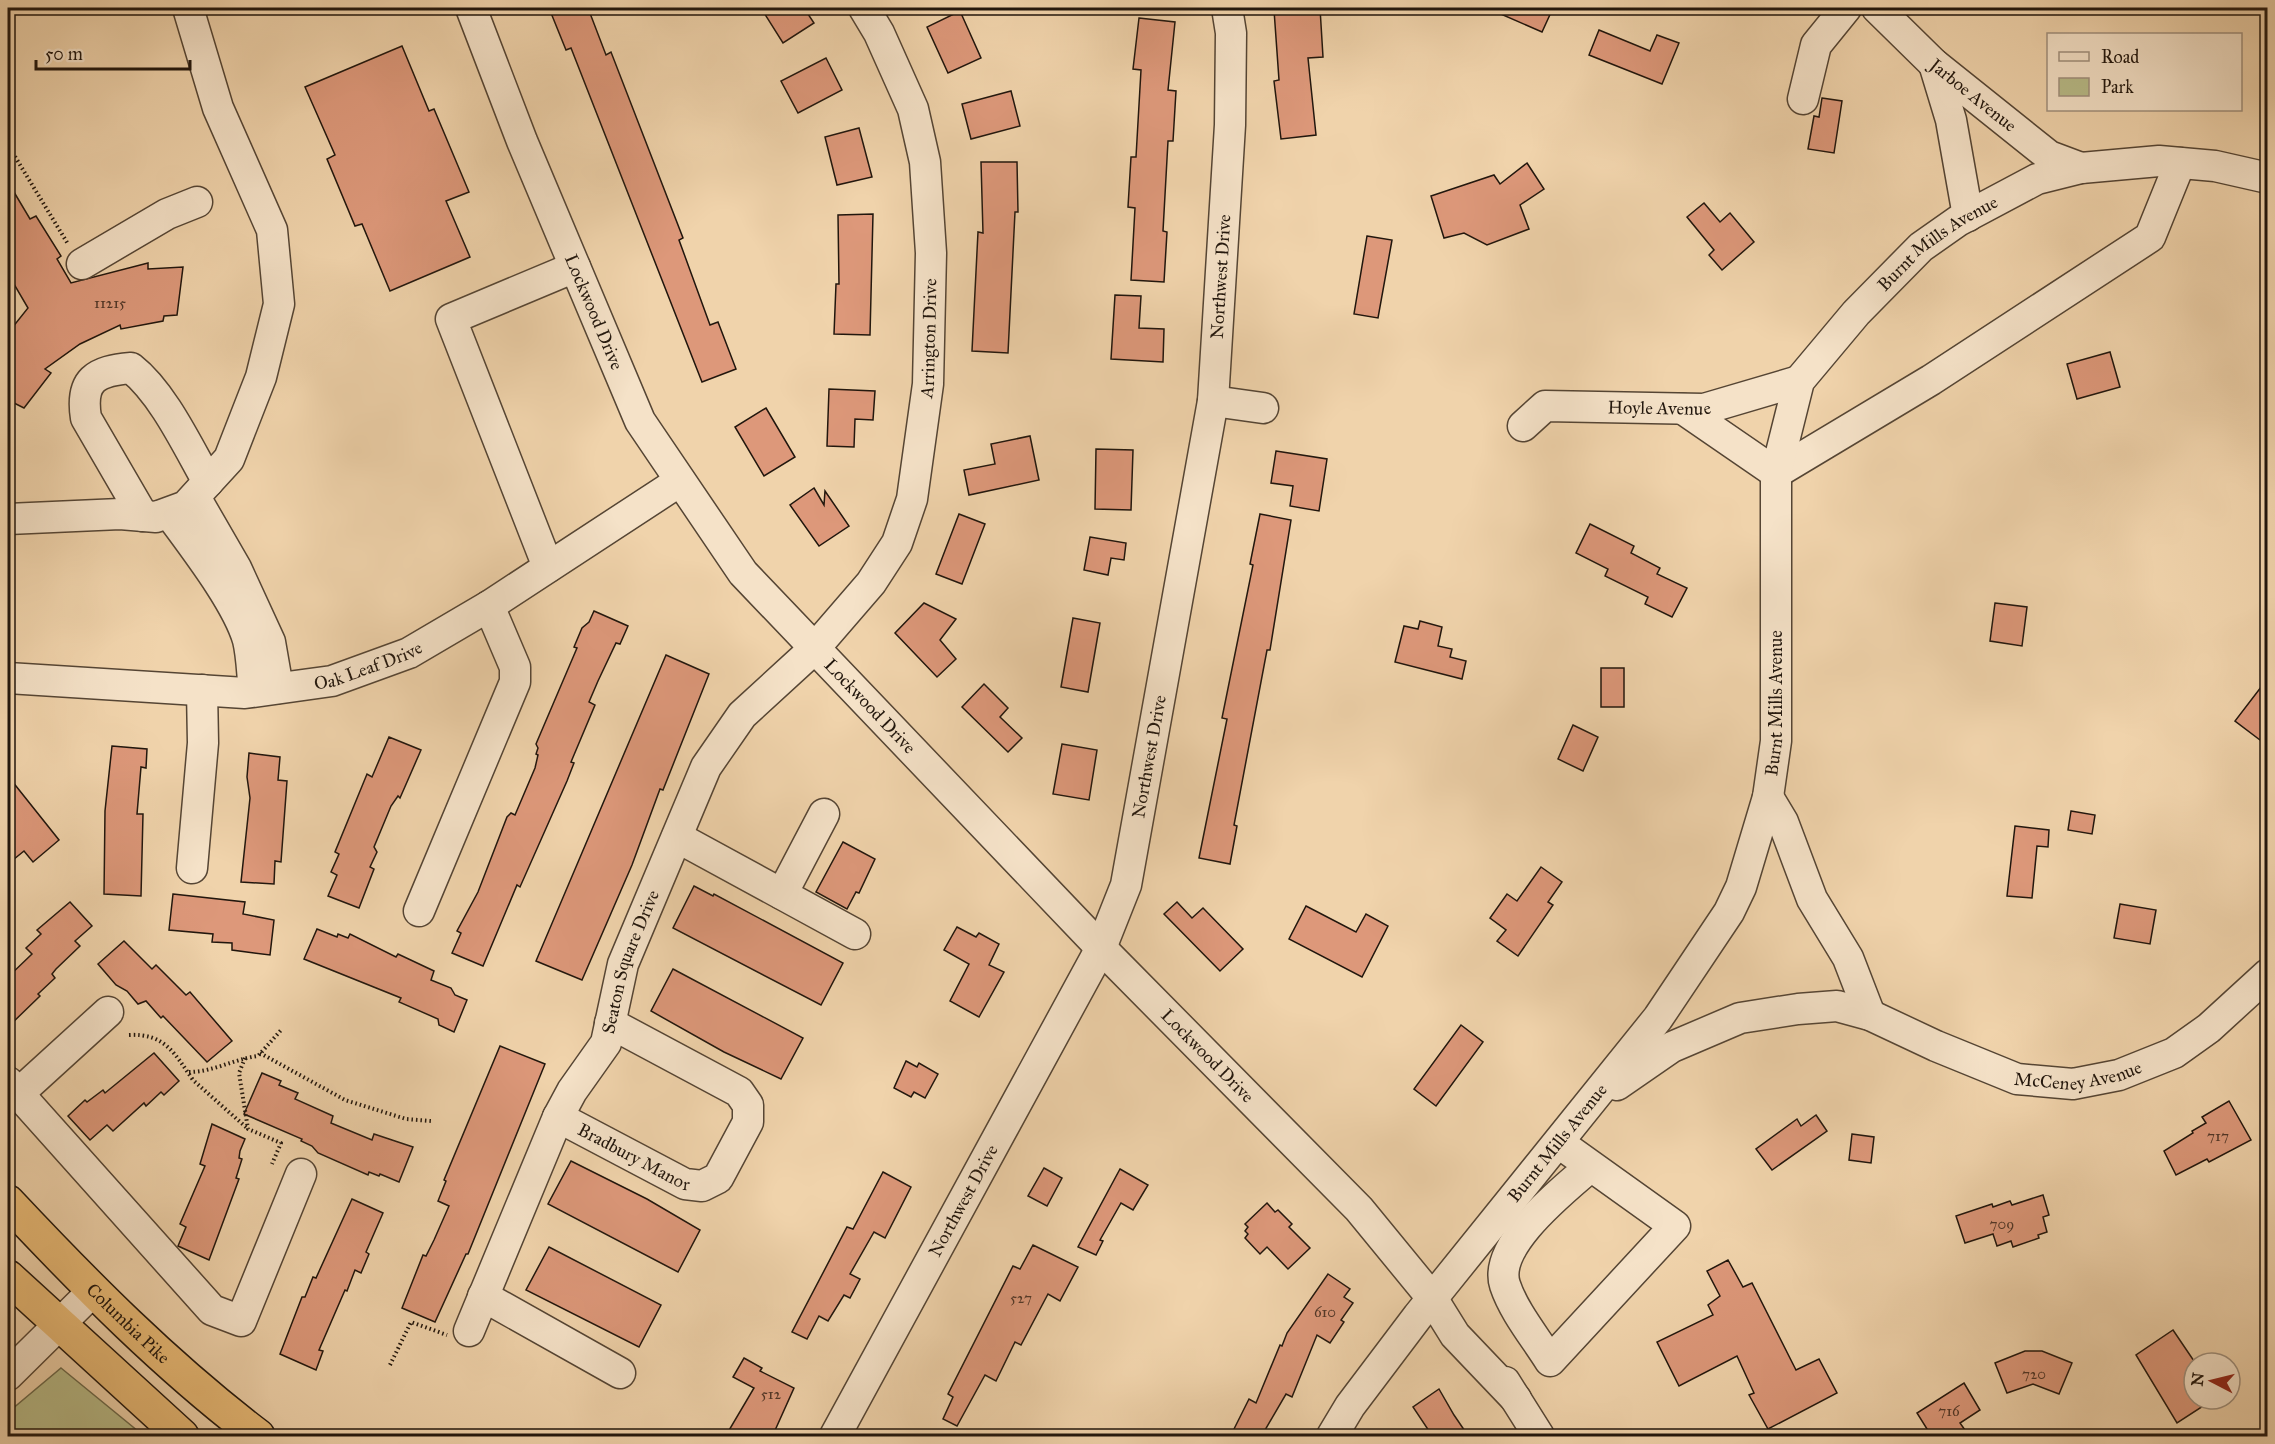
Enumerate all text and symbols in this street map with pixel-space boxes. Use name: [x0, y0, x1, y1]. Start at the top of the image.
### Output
scale bar: [36, 33, 190, 71]
legend: [2047, 33, 2242, 111]
text: 50 m: [45, 43, 83, 65]
text: Road: [2101, 46, 2139, 68]
street label: Jarboe Avenue: [1923, 53, 2021, 137]
text: Park: [2101, 76, 2134, 98]
street label: Burnt Mills Avenue: [1873, 191, 2001, 296]
street label: Northwest Drive: [1206, 214, 1235, 339]
street label: Lockwood Drive: [560, 251, 628, 373]
street label: Arrington Drive: [915, 278, 941, 400]
house number: 11215: [94, 294, 126, 312]
street label: Hoyle Avenue: [1608, 396, 1714, 420]
street label: Burnt Mills Avenue: [1760, 630, 1787, 777]
street label: Oak Leaf Drive: [313, 637, 426, 694]
street label: Lockwood Drive: [820, 654, 921, 758]
street label: Northwest Drive: [1127, 693, 1171, 820]
street label: Seaton Square Drive: [597, 887, 664, 1036]
street label: Lockwood Drive: [1156, 1004, 1259, 1107]
street label: McCeney Avenue: [2013, 1056, 2145, 1095]
street label: Burnt Mills Avenue: [1503, 1079, 1612, 1207]
street label: Bradbury Manor: [574, 1118, 691, 1195]
house number: 717: [2207, 1127, 2229, 1145]
street label: Northwest Drive: [924, 1141, 1003, 1261]
house number: 709: [1990, 1215, 2014, 1233]
street label: Columbia Pike: [82, 1279, 174, 1368]
house number: 527: [1010, 1289, 1032, 1307]
house number: 610: [1314, 1303, 1336, 1321]
north arrow: [2182, 1351, 2242, 1411]
house number: 720: [2022, 1365, 2046, 1383]
text: N: [2187, 1371, 2208, 1387]
house number: 512: [761, 1385, 782, 1403]
house number: 716: [1938, 1402, 1961, 1420]

